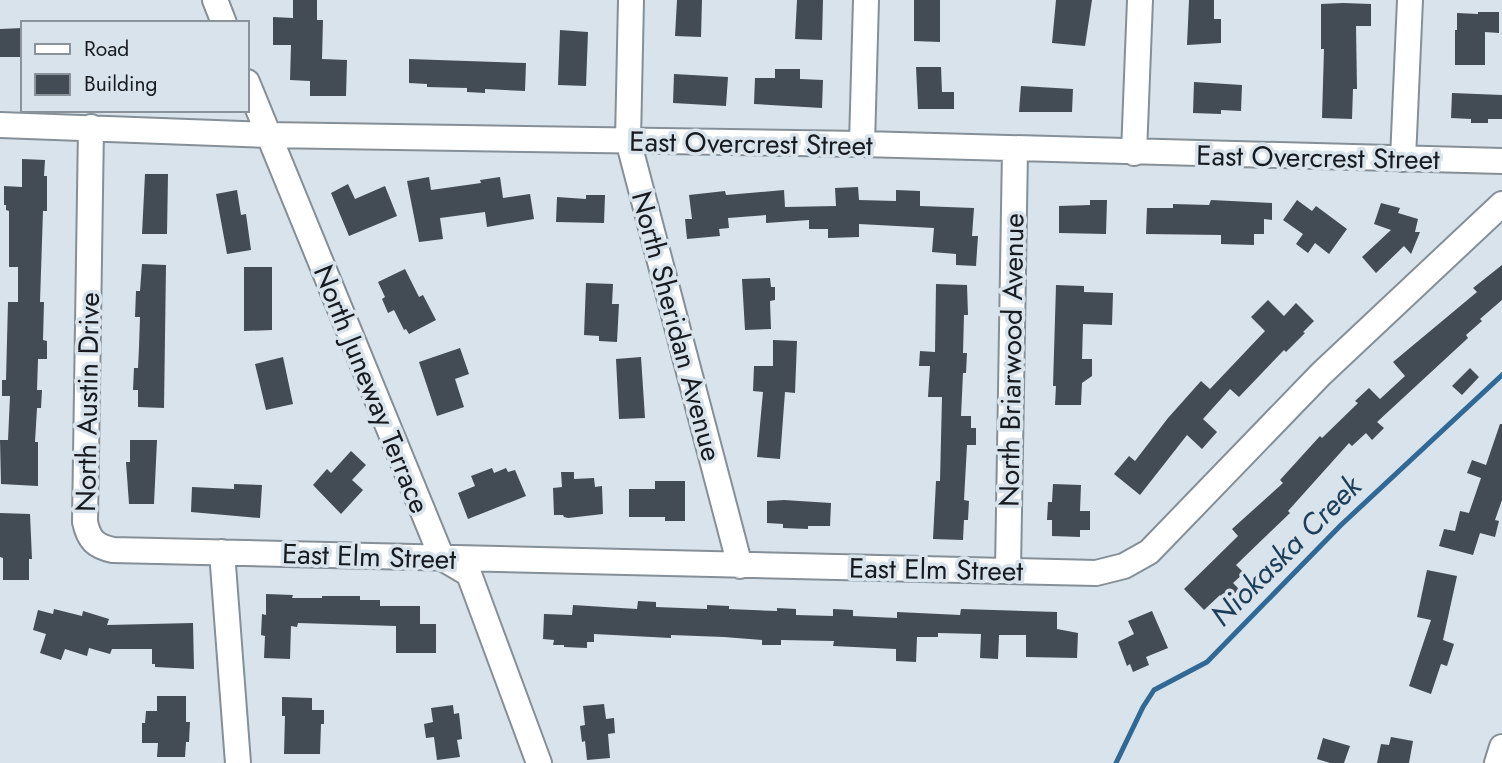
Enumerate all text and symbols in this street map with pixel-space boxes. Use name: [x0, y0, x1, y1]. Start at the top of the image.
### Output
legend: [21, 21, 248, 112]
text: Road: [84, 34, 129, 64]
text: Building: [84, 69, 157, 99]
street label: East Overcrest Street: [629, 121, 873, 166]
street label: East Overcrest Street: [1196, 135, 1440, 180]
street label: North Sheridan Avenue: [621, 187, 732, 465]
street label: North Briarwood Avenue: [988, 213, 1035, 507]
street label: North Juneway Terrace: [303, 259, 440, 520]
street label: North Austin Drive: [65, 292, 110, 512]
water label: Niokaska Creek: [1200, 465, 1372, 636]
street label: East Elm Street: [281, 533, 457, 580]
street label: East Elm Street: [849, 547, 1024, 592]

